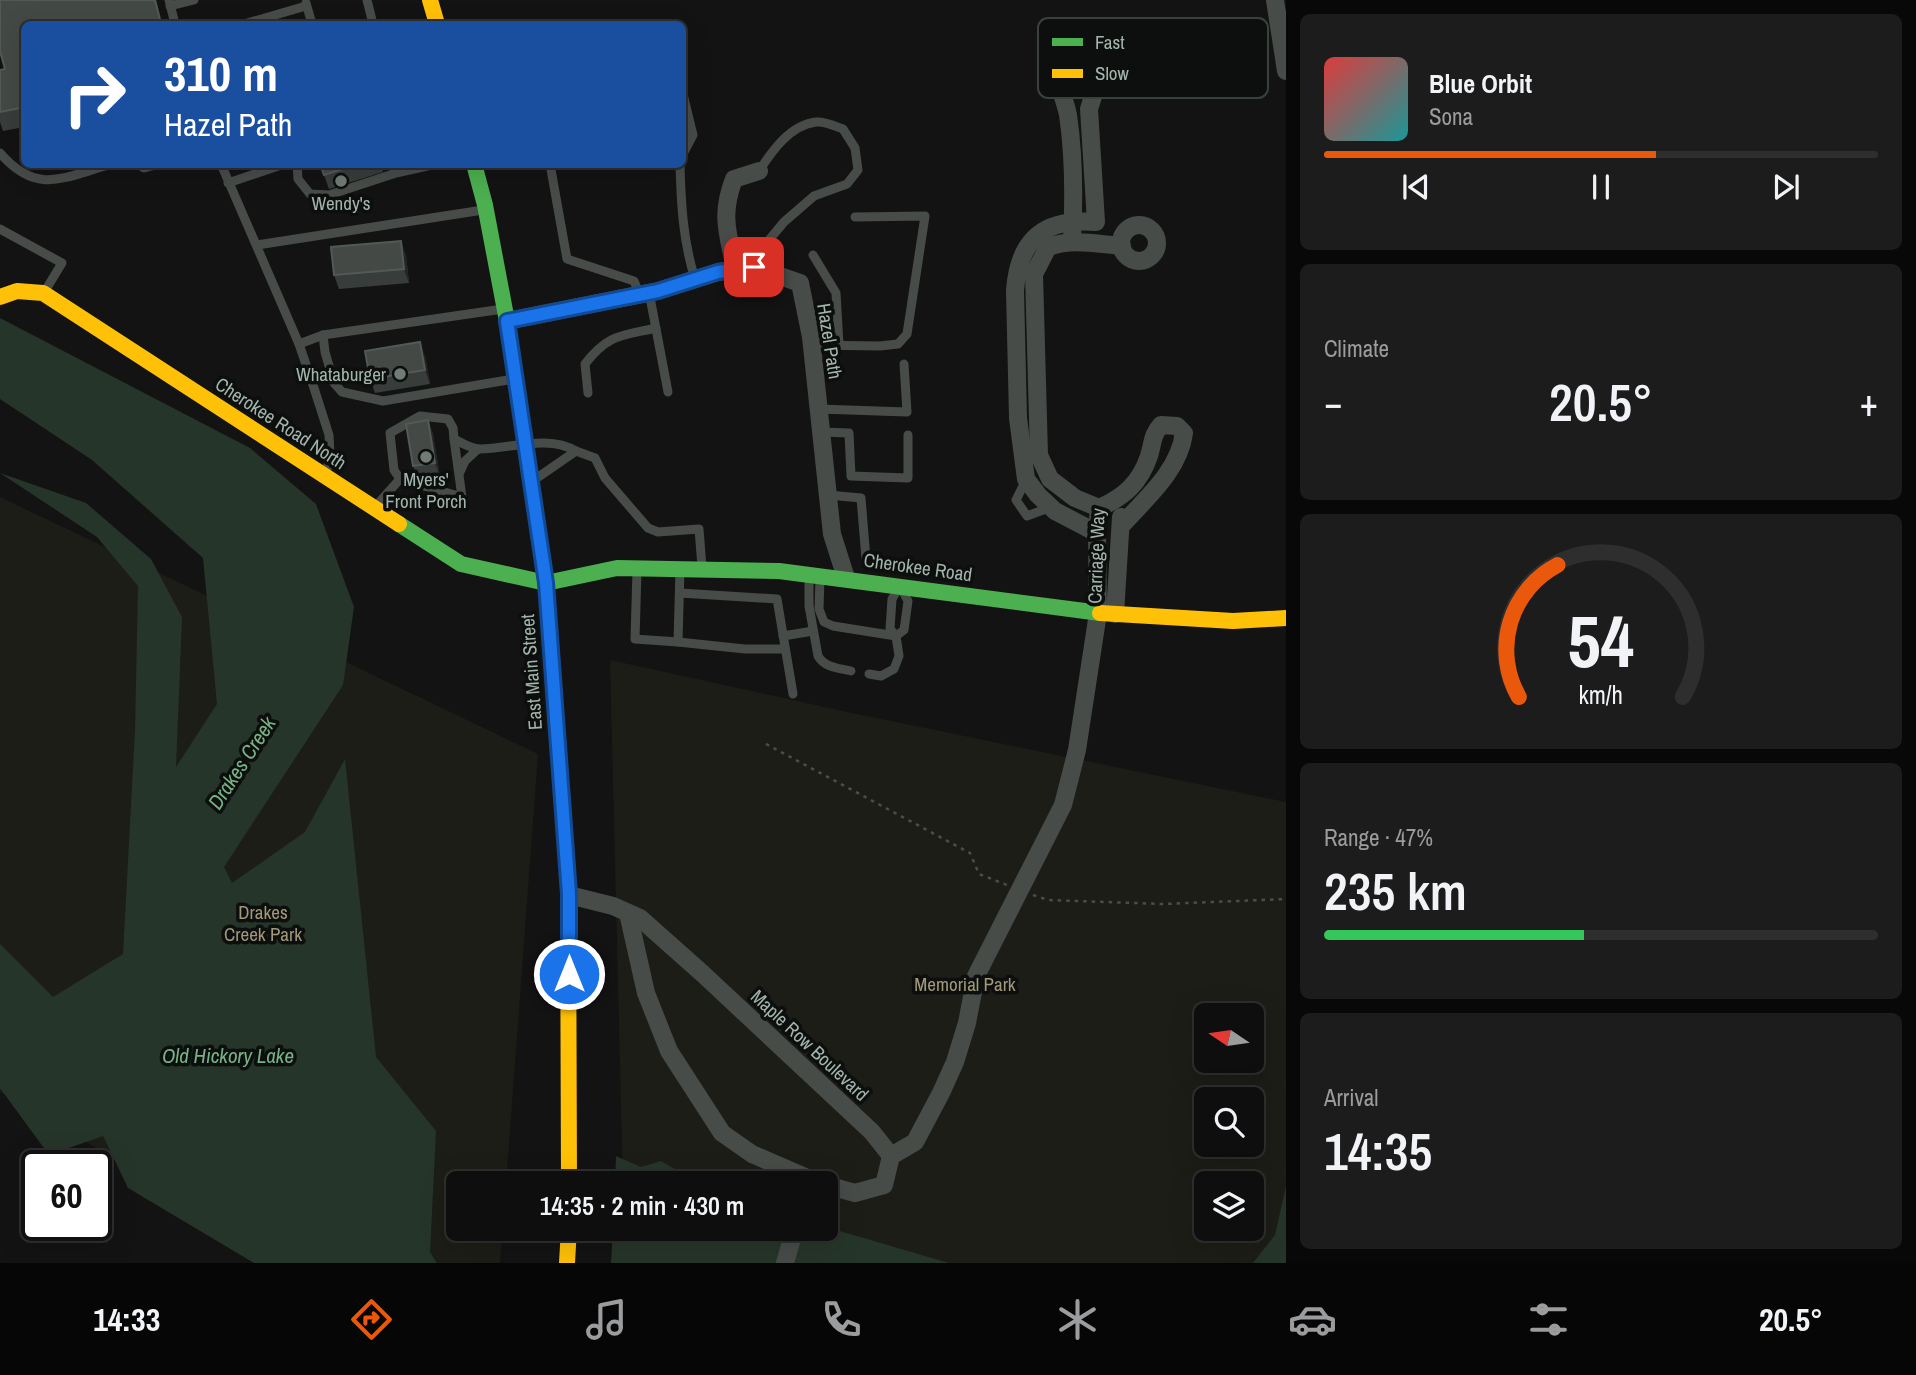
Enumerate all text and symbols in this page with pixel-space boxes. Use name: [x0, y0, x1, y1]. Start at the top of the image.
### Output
legend: [1038, 18, 1268, 98]
text: Fast: [1095, 29, 1125, 55]
text: 310 m: [164, 40, 278, 106]
icon: right: [49, 49, 140, 140]
text: Slow: [1095, 60, 1130, 86]
text: Blue Orbit: [1429, 66, 1532, 101]
text: Sona: [1429, 101, 1473, 132]
text: Hazel Path: [164, 103, 292, 146]
icon: previous: [1397, 168, 1435, 206]
icon: pause: [1582, 168, 1620, 206]
icon: next: [1767, 168, 1805, 206]
marker: Wendy's: [333, 173, 349, 189]
place label: Wendy's: [312, 190, 371, 216]
pin: [724, 237, 784, 297]
icon: arrive: [735, 248, 773, 286]
street label: Hazel Path: [811, 301, 849, 381]
text: Climate: [1324, 333, 1389, 364]
place label: Whataburger: [296, 361, 387, 387]
marker: Whataburger: [392, 366, 408, 382]
text: 20.5°: [1549, 367, 1653, 437]
street label: Cherokee Road North: [210, 371, 352, 475]
text: −: [1324, 377, 1342, 428]
text: +: [1860, 377, 1878, 428]
marker: Myers' Front Porch: [418, 449, 434, 465]
place label: Myers' Front Porch: [385, 466, 467, 514]
street label: Carriage Way: [1081, 508, 1111, 604]
street label: Cherokee Road: [862, 547, 974, 587]
text: 54: [1568, 593, 1634, 691]
street label: East Main Street: [514, 613, 548, 731]
text: km/h: [1579, 678, 1623, 712]
water label: Drakes Creek: [201, 710, 283, 815]
text: Range · 47%: [1324, 822, 1433, 853]
text: 235 km: [1324, 856, 1467, 926]
park label: Drakes Creek Park: [224, 899, 302, 947]
position arrow: [532, 937, 606, 1011]
park label: Memorial Park: [914, 971, 1016, 997]
street label: Maple Row Boulevard: [745, 984, 875, 1106]
north arrow: [1194, 1003, 1264, 1073]
map controls: [1194, 1003, 1264, 1241]
water label: Old Hickory Lake: [162, 1041, 294, 1070]
text: Arrival: [1324, 1082, 1379, 1113]
button: search: [1194, 1087, 1264, 1157]
text: 14:35: [1324, 1116, 1432, 1186]
speed limit sign: 60: [21, 1150, 112, 1241]
button: layers: [1194, 1171, 1264, 1241]
text: 14:35 · 2 min · 430 m: [540, 1188, 744, 1223]
icon: directions: [347, 1295, 396, 1344]
icon: music: [582, 1295, 631, 1344]
icon: phone: [817, 1295, 866, 1344]
icon: climate: [1053, 1295, 1102, 1344]
icon: car: [1288, 1295, 1337, 1344]
icon: filters: [1524, 1295, 1573, 1344]
text: 14:33: [93, 1298, 160, 1341]
text: 20.5°: [1759, 1298, 1823, 1341]

